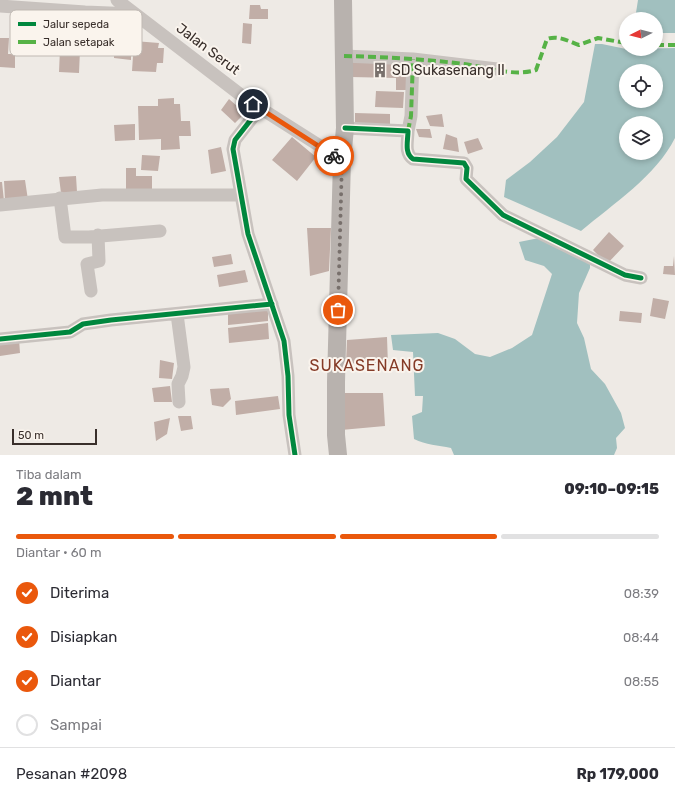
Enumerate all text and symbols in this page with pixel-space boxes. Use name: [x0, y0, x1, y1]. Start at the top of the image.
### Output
legend: [10, 10, 142, 56]
north arrow: [619, 12, 663, 56]
map controls: [619, 12, 663, 160]
text: Jalur sepeda: [43, 18, 109, 31]
street label: Jalan Serut: [173, 20, 244, 79]
text: Jalan setapak: [43, 36, 115, 49]
building icon: SD Sukasenang II: [371, 61, 389, 79]
place label: SD Sukasenang II: [392, 62, 505, 79]
button: locate: [619, 64, 663, 108]
pin: [236, 87, 270, 121]
icon: home: [242, 93, 264, 115]
button: layers: [619, 116, 663, 160]
courier: [314, 136, 354, 176]
icon: bike: [323, 145, 345, 167]
pin: [321, 293, 355, 327]
icon: bag: [327, 299, 349, 321]
district label: SUKASENANG: [310, 356, 424, 375]
scale bar: [12, 427, 97, 446]
text: 50 m: [18, 429, 44, 442]
text: Tiba dalam: [16, 467, 82, 482]
text: 09:10–09:15: [564, 480, 659, 498]
text: 2 mnt: [16, 481, 93, 512]
text: Diantar · 60 m: [16, 545, 101, 560]
icon: check: [16, 582, 38, 604]
text: Diterima: [50, 584, 109, 602]
text: 08:39: [624, 586, 659, 601]
icon: check: [16, 626, 38, 648]
text: Disiapkan: [50, 628, 117, 646]
text: 08:44: [623, 630, 659, 645]
icon: check: [16, 670, 38, 692]
text: Diantar: [50, 672, 101, 690]
text: 08:55: [624, 674, 659, 689]
text: Sampai: [50, 716, 102, 734]
text: Pesanan #2098: [16, 765, 127, 783]
text: Rp 179,000: [576, 765, 659, 783]

